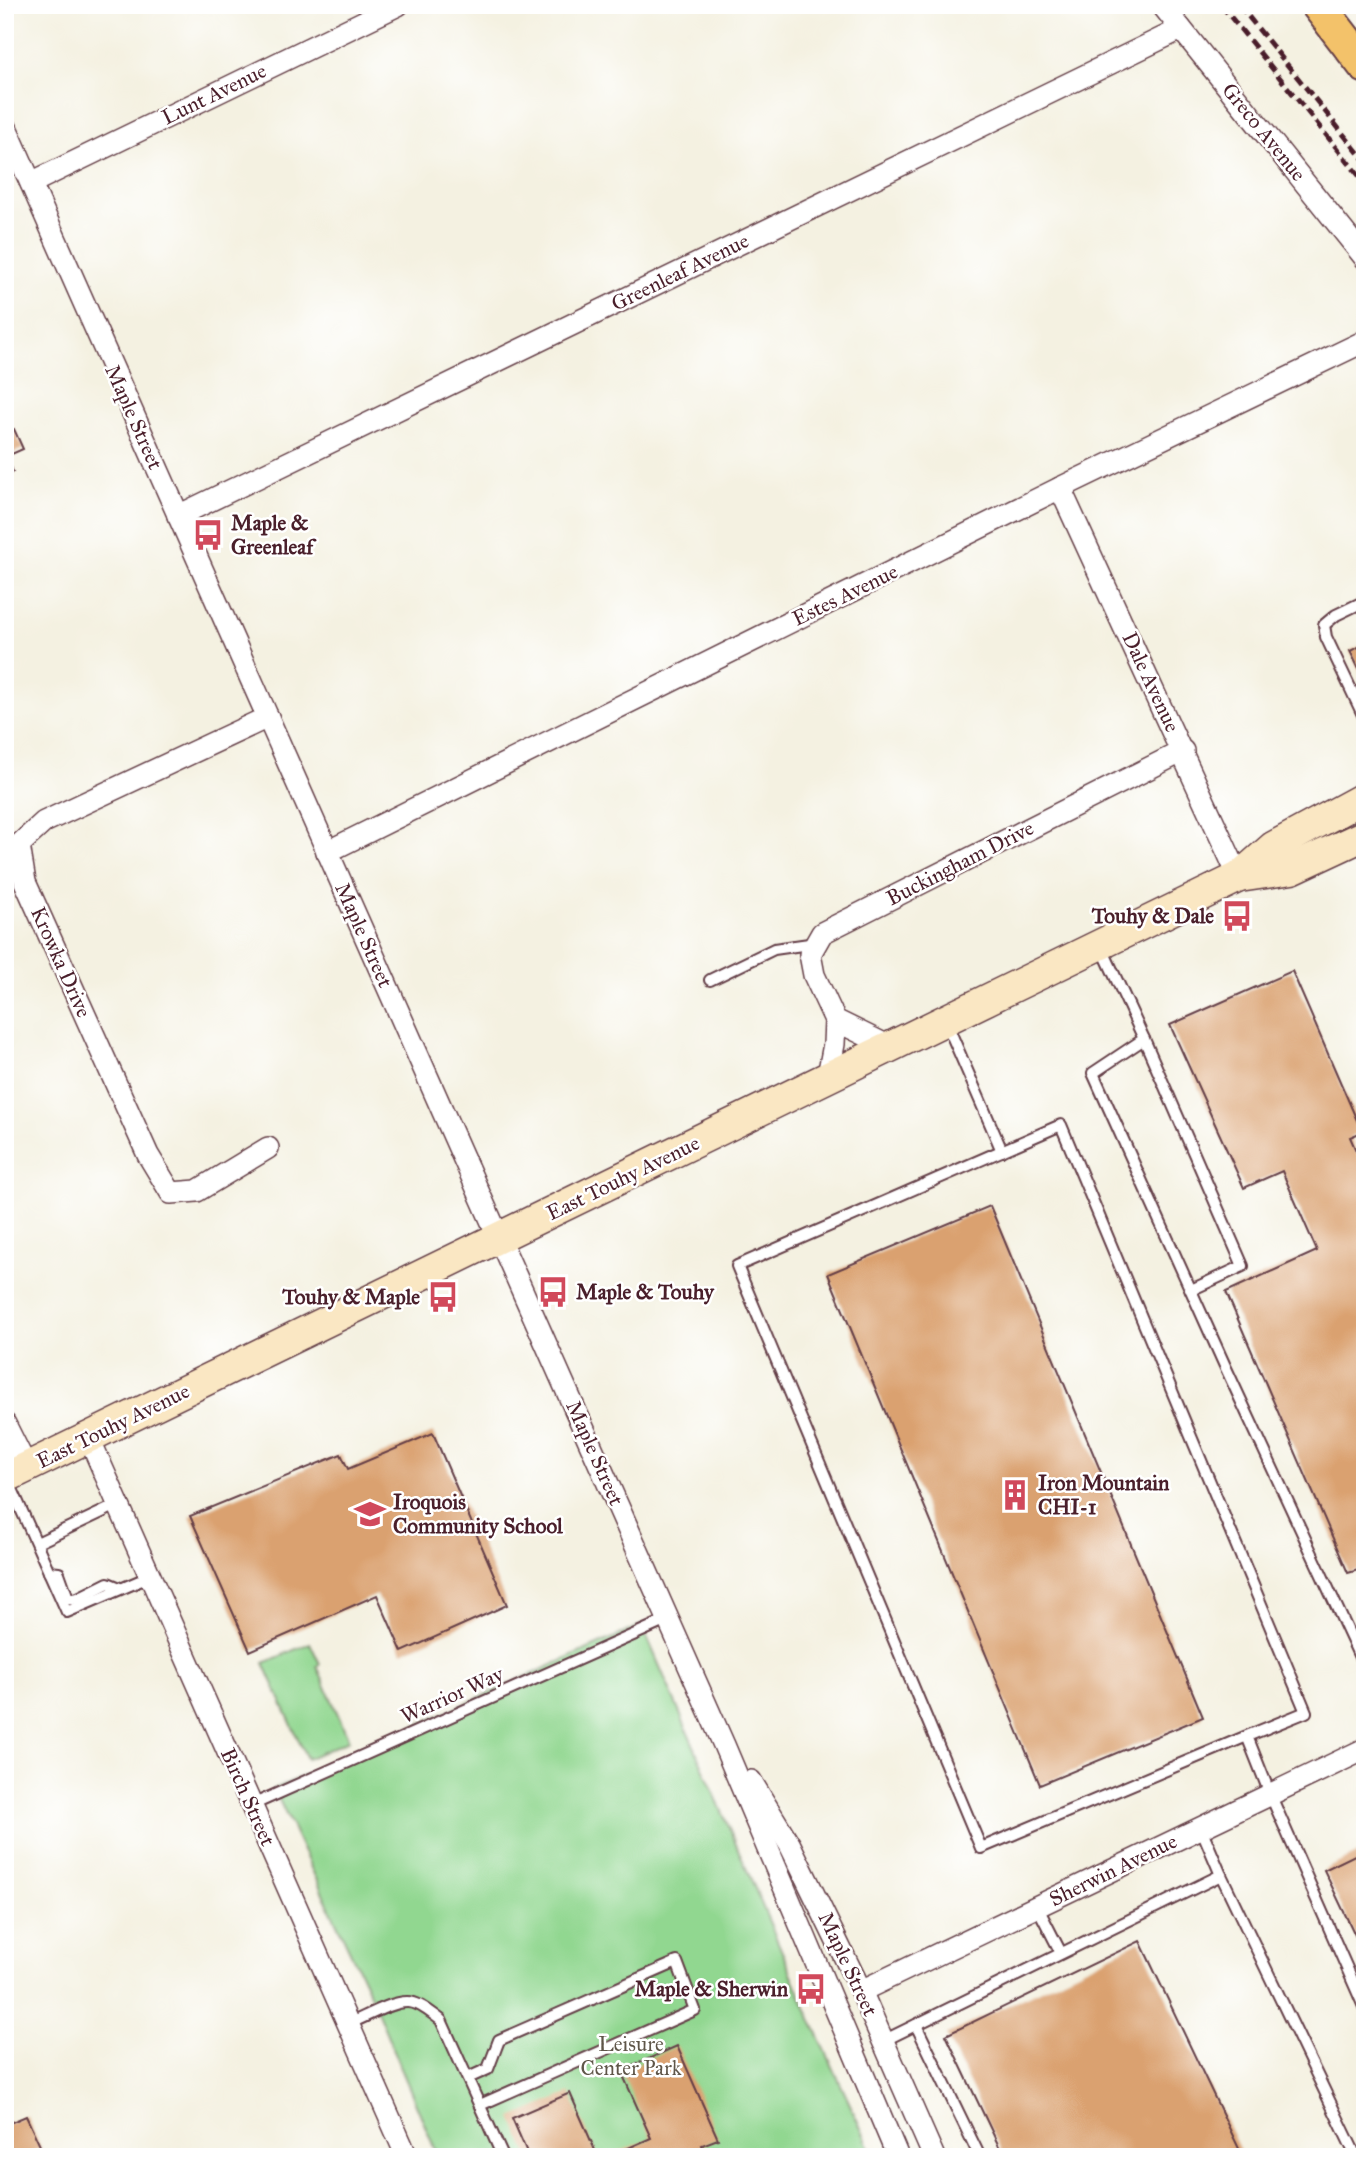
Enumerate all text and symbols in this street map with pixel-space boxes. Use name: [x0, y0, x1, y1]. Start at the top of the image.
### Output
street label: Lunt Avenue: [158, 57, 271, 130]
street label: Greco Avenue: [1216, 78, 1312, 187]
street label: Greenleaf Avenue: [607, 227, 753, 317]
street label: Maple Street: [99, 361, 169, 474]
place label: Maple & Greenleaf: [231, 510, 317, 560]
bus stop icon: Maple & Greenleaf: [191, 518, 225, 552]
street label: Estes Avenue: [788, 558, 902, 632]
street label: Dale Avenue: [1117, 628, 1186, 736]
street label: Buckingham Drive: [882, 815, 1038, 911]
street label: Maple Street: [329, 879, 399, 992]
bus stop icon: Touhy & Dale: [1220, 899, 1254, 933]
street label: Krowka Drive: [25, 903, 97, 1022]
place label: Touhy & Dale: [1091, 903, 1214, 929]
street label: East Touhy Avenue: [542, 1130, 704, 1226]
bus stop icon: Maple & Touhy: [536, 1275, 570, 1309]
place label: Maple & Touhy: [576, 1279, 715, 1305]
bus stop icon: Touhy & Maple: [426, 1280, 460, 1314]
place label: Touhy & Maple: [281, 1284, 420, 1310]
street label: East Touhy Avenue: [32, 1378, 194, 1474]
street label: Maple Street: [560, 1397, 630, 1510]
place label: Iron Mountain CHI-1: [1038, 1470, 1170, 1520]
building icon: Iron Mountain CHI-1: [998, 1478, 1032, 1512]
place label: Iroquois Community School: [393, 1489, 564, 1539]
school or university icon: Iroquois Community School: [353, 1497, 387, 1531]
street label: Warrior Way: [397, 1660, 508, 1729]
street label: Birch Street: [215, 1744, 281, 1851]
street label: Sherwin Avenue: [1045, 1828, 1181, 1912]
street label: Maple Street: [813, 1908, 884, 2021]
bus stop icon: Maple & Sherwin: [794, 1972, 828, 2006]
place label: Maple & Sherwin: [635, 1976, 789, 2002]
park label: Leisure Center Park: [581, 2031, 682, 2081]

